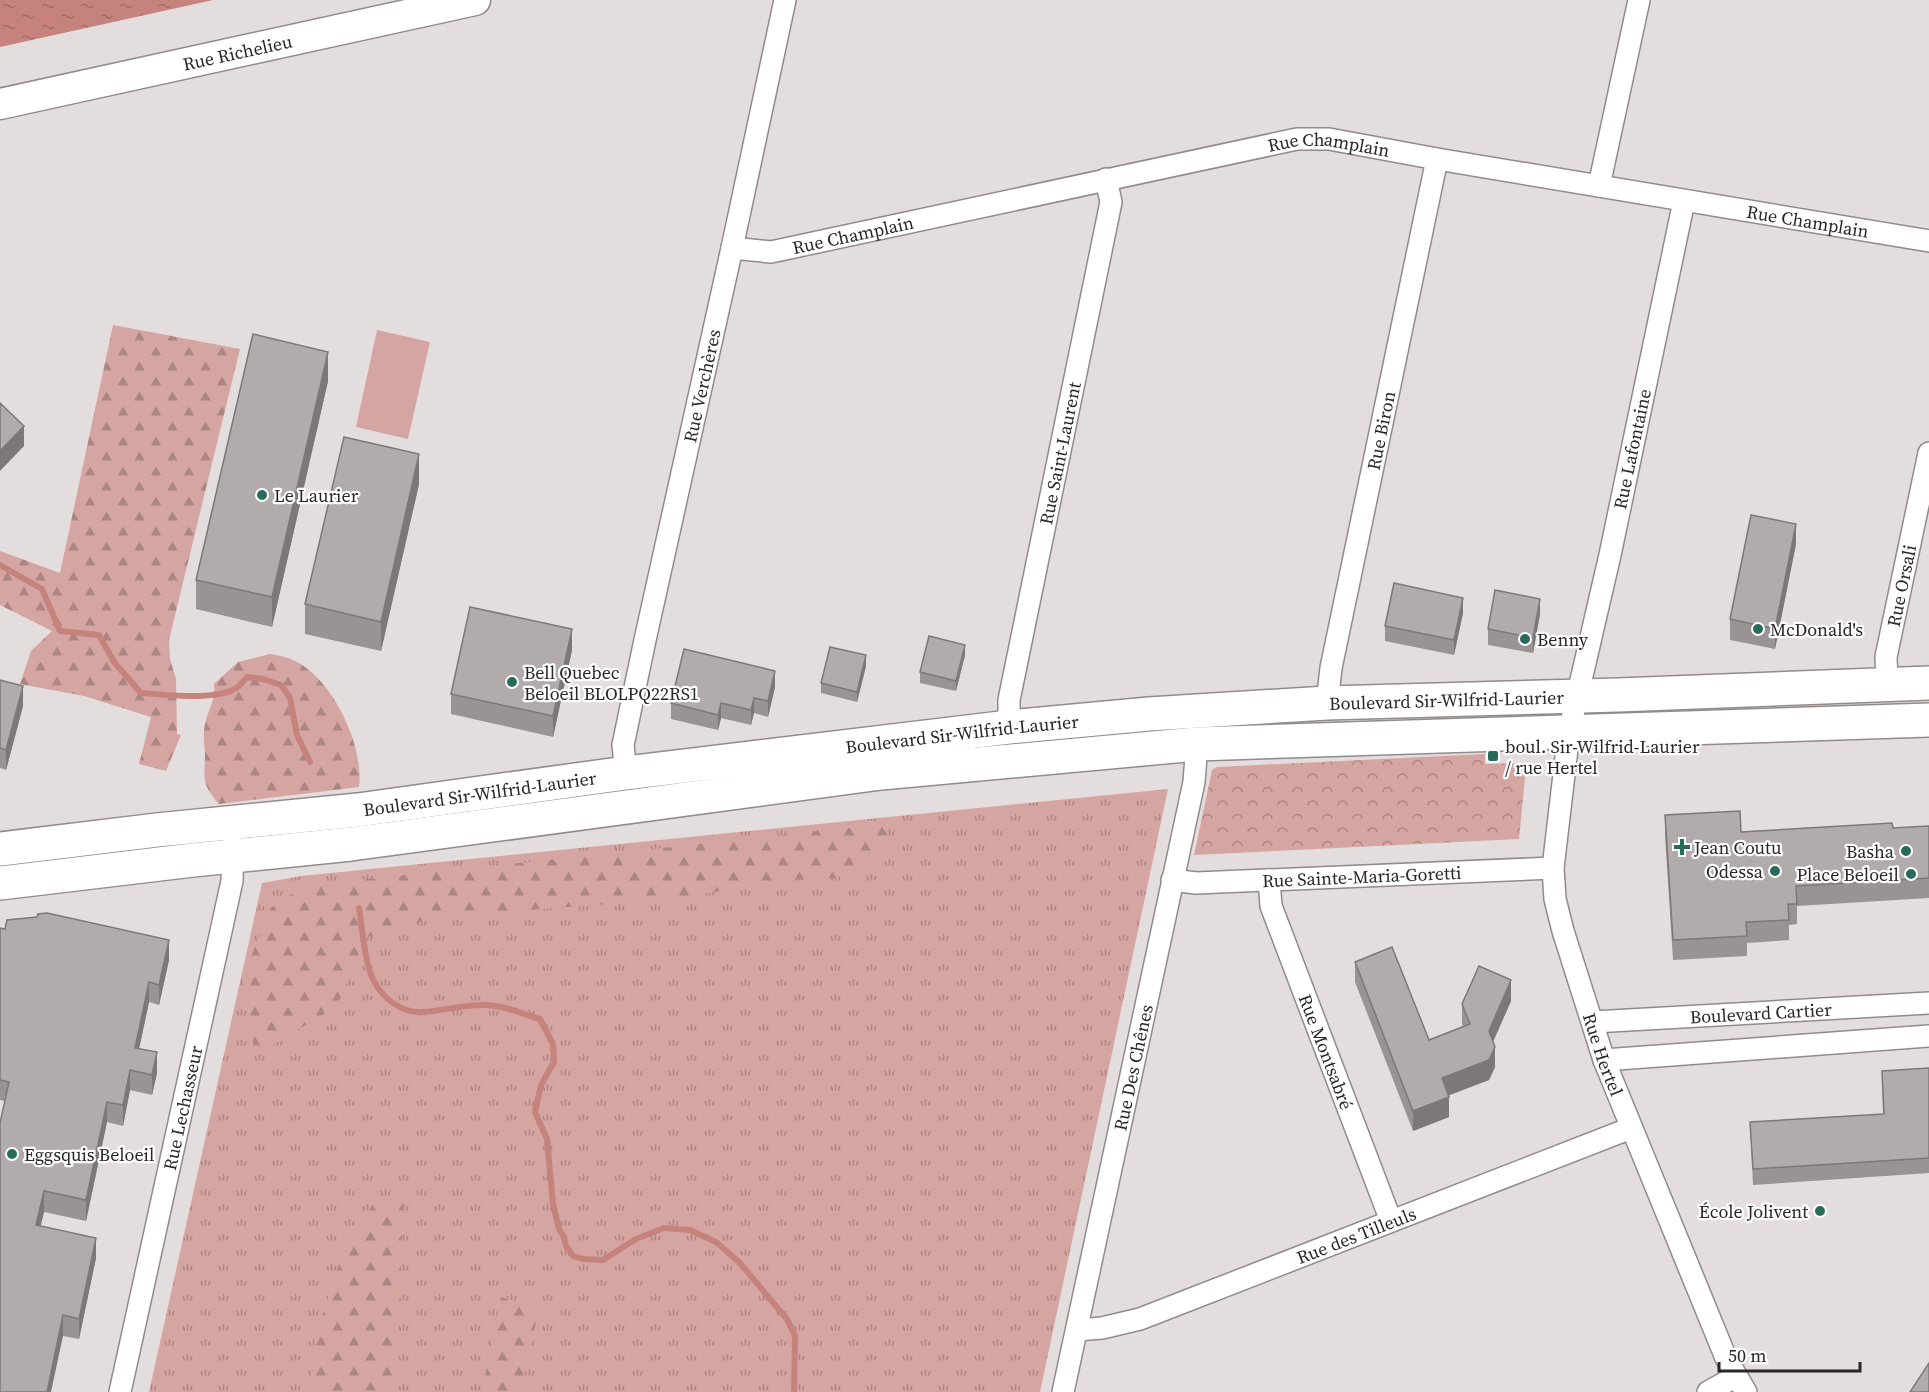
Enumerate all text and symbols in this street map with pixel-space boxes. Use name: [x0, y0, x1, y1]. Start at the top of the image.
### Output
street label: Rue Richelieu: [180, 28, 294, 76]
street label: Rue Champlain: [1265, 126, 1392, 163]
street label: Rue Champlain: [1745, 198, 1871, 243]
street label: Rue Champlain: [790, 209, 916, 260]
street label: Rue Verchères: [677, 326, 726, 445]
street label: Rue Saint-Laurent: [1033, 379, 1086, 527]
street label: Rue Lafontaine: [1607, 387, 1657, 511]
street label: Rue Biron: [1360, 388, 1401, 472]
place label: Le Laurier: [274, 483, 359, 508]
marker: Le Laurier: [255, 488, 269, 502]
street label: Rue Orsali: [1880, 542, 1922, 629]
place label: McDonald's: [1770, 617, 1863, 642]
marker: McDonald's: [1751, 622, 1765, 636]
place label: Benny: [1537, 627, 1589, 652]
marker: Benny: [1518, 632, 1532, 646]
place label: Bell Quebec Beloeil BLOLPQ22RS1: [524, 660, 699, 706]
marker: Bell Quebec Beloeil BLOLPQ22RS1: [505, 675, 519, 689]
street label: Boulevard Sir-Wilfrid-Laurier: [1329, 684, 1565, 715]
street label: Boulevard Sir-Wilfrid-Laurier: [844, 708, 1080, 759]
place label: boul. Sir-Wilfrid-Laurier / rue Hertel: [1505, 734, 1700, 780]
marker: boul. Sir-Wilfrid-Laurier / rue Hertel: [1486, 749, 1500, 763]
street label: Boulevard Sir-Wilfrid-Laurier: [362, 765, 598, 822]
place label: Jean Coutu: [1693, 835, 1781, 860]
place label: Basha: [1846, 839, 1895, 864]
marker: Jean Coutu: [1675, 840, 1689, 854]
marker: Basha: [1899, 844, 1913, 858]
street label: Rue Sainte-Maria-Goretti: [1262, 859, 1462, 893]
place label: Odessa: [1706, 859, 1764, 884]
place label: Place Beloeil: [1796, 862, 1899, 887]
marker: Odessa: [1768, 864, 1782, 878]
marker: Place Beloeil: [1904, 867, 1918, 881]
street label: Rue Montsabré: [1293, 990, 1360, 1113]
street label: Boulevard Cartier: [1689, 996, 1833, 1029]
street label: Rue Des Chênes: [1107, 1002, 1158, 1133]
street label: Rue Hertel: [1577, 1010, 1630, 1099]
street label: Rue Lechasseur: [157, 1043, 208, 1172]
place label: Eggsquis Beloeil: [24, 1142, 154, 1167]
marker: Eggsquis Beloeil: [5, 1147, 19, 1161]
place label: École Jolivent: [1699, 1199, 1808, 1224]
street label: Rue des Tilleuls: [1293, 1200, 1420, 1269]
marker: École Jolivent: [1813, 1204, 1827, 1218]
scale bar: [1719, 1335, 1860, 1373]
text: 50 m: [1728, 1343, 1766, 1368]

